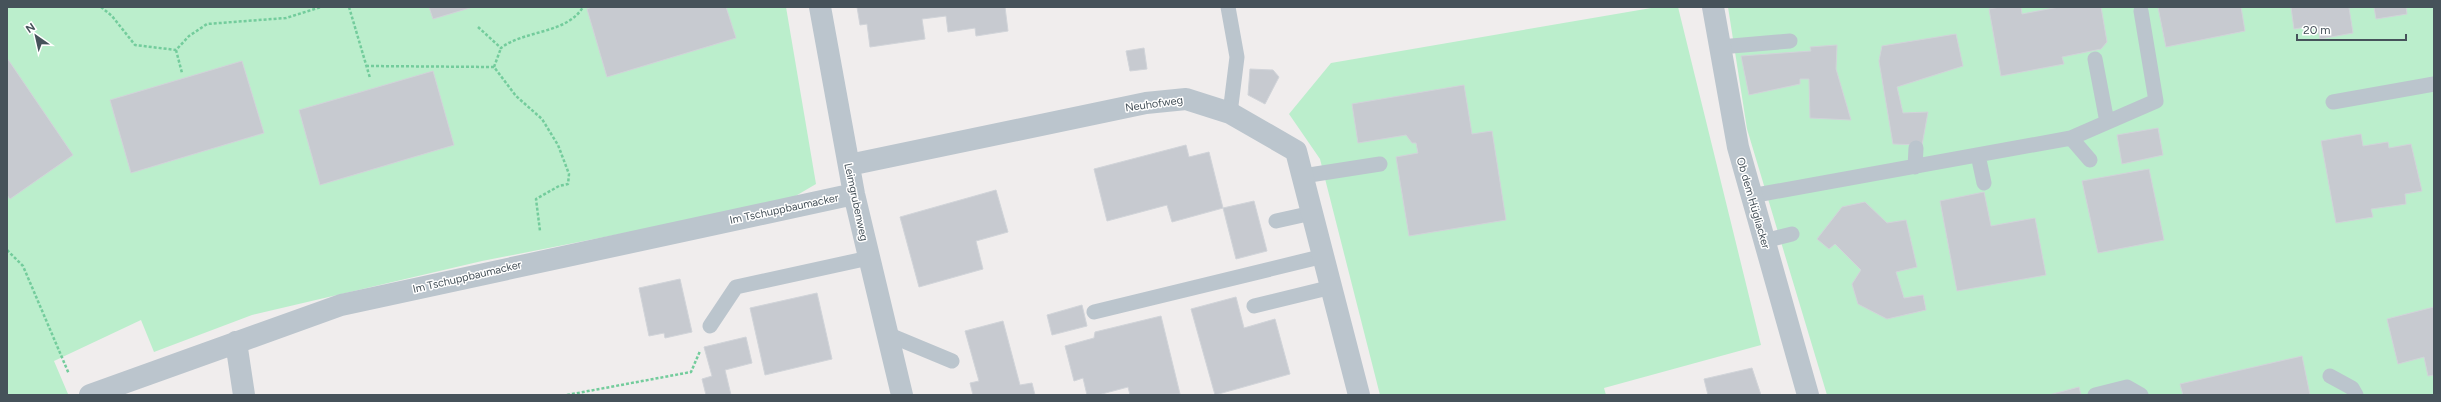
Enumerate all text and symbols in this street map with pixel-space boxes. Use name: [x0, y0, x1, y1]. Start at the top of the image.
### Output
north arrow: [16, 16, 56, 56]
scale bar: [2297, 16, 2406, 42]
text: N: [24, 20, 38, 36]
text: 20 m: [2303, 23, 2331, 37]
street label: Neuhofweg: [1124, 94, 1184, 114]
street label: Ob dem Hügliacker: [1734, 156, 1772, 251]
street label: Leimgrubenweg: [841, 162, 871, 242]
street label: Im Tschuppbaumacker: [728, 191, 840, 227]
street label: Im Tschuppbaumacker: [411, 258, 523, 296]

